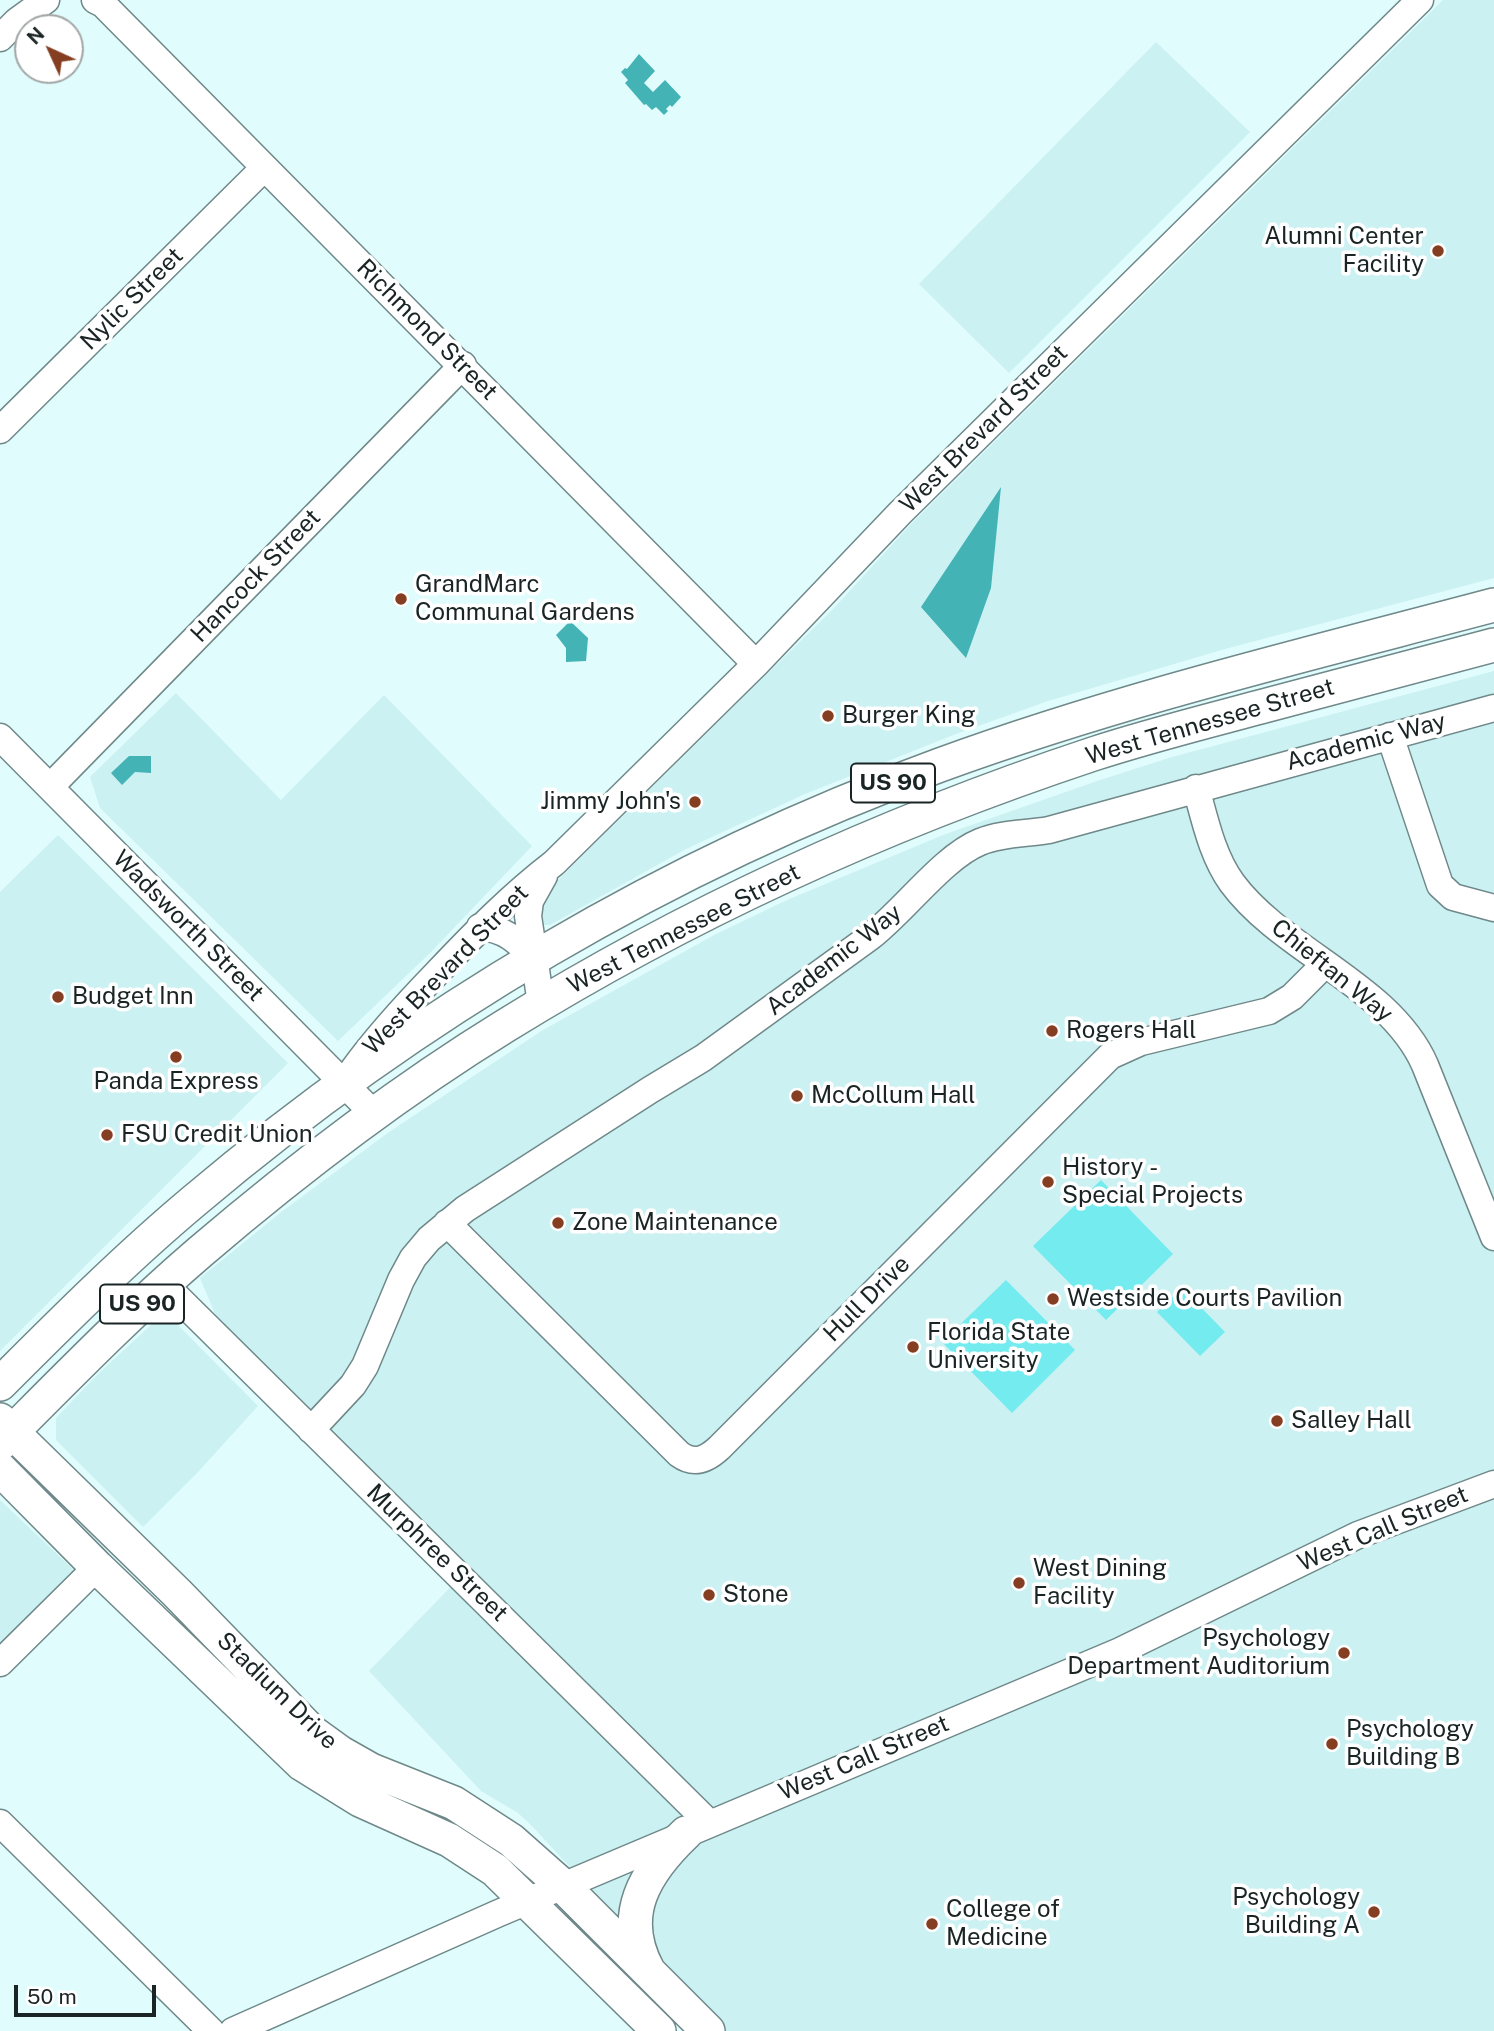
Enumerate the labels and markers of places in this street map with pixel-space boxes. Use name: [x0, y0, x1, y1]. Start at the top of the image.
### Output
place label: Alumni Center Facility: [1264, 223, 1424, 279]
marker: Alumni Center Facility: [1430, 243, 1446, 259]
place label: GrandMarc Communal Gardens: [415, 571, 635, 627]
marker: GrandMarc Communal Gardens: [393, 591, 409, 607]
place label: Burger King: [842, 702, 976, 730]
marker: Burger King: [820, 708, 836, 724]
place label: Jimmy John's: [540, 788, 681, 816]
marker: Jimmy John's: [687, 794, 703, 810]
place label: Budget Inn: [72, 983, 194, 1011]
marker: Budget Inn: [50, 989, 66, 1005]
place label: Rogers Hall: [1066, 1017, 1197, 1045]
marker: Rogers Hall: [1044, 1023, 1060, 1039]
marker: Panda Express: [168, 1049, 184, 1065]
place label: Panda Express: [93, 1068, 259, 1096]
place label: McCollum Hall: [811, 1082, 975, 1110]
marker: McCollum Hall: [789, 1088, 805, 1104]
place label: FSU Credit Union: [121, 1121, 313, 1149]
marker: FSU Credit Union: [99, 1127, 115, 1143]
place label: History - Special Projects: [1062, 1154, 1243, 1210]
marker: History - Special Projects: [1040, 1174, 1056, 1190]
place label: Zone Maintenance: [572, 1209, 778, 1237]
marker: Zone Maintenance: [550, 1215, 566, 1231]
place label: Westside Courts Pavilion: [1067, 1285, 1342, 1313]
marker: Westside Courts Pavilion: [1045, 1291, 1061, 1307]
place label: Florida State University: [927, 1319, 1070, 1375]
marker: Florida State University: [905, 1339, 921, 1355]
place label: Salley Hall: [1291, 1407, 1412, 1435]
marker: Salley Hall: [1269, 1413, 1285, 1429]
place label: West Dining Facility: [1033, 1555, 1167, 1611]
marker: West Dining Facility: [1011, 1575, 1027, 1591]
place label: Stone: [723, 1581, 789, 1609]
marker: Stone: [701, 1587, 717, 1603]
place label: Psychology Department Auditorium: [1067, 1625, 1330, 1681]
marker: Psychology Department Auditorium: [1336, 1645, 1352, 1661]
place label: Psychology Building B: [1346, 1716, 1474, 1772]
marker: Psychology Building B: [1324, 1736, 1340, 1752]
place label: Psychology Building A: [1232, 1884, 1360, 1940]
place label: College of Medicine: [946, 1896, 1060, 1952]
marker: Psychology Building A: [1366, 1904, 1382, 1920]
marker: College of Medicine: [924, 1916, 940, 1932]

